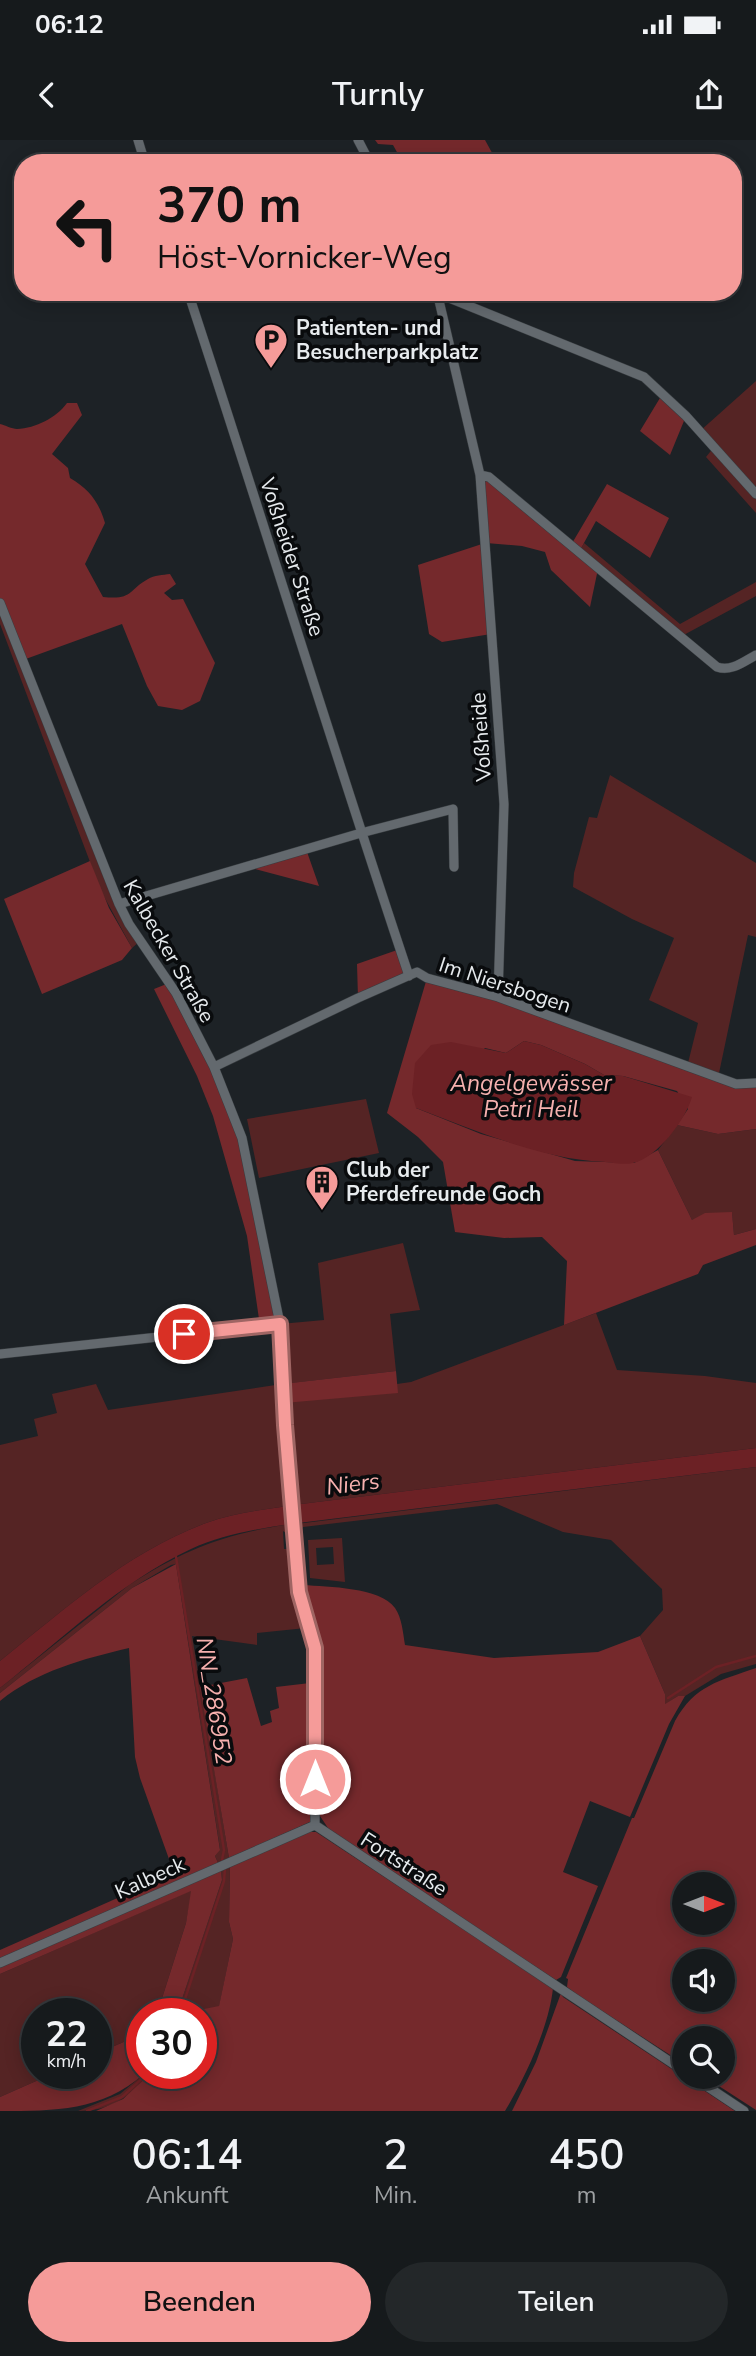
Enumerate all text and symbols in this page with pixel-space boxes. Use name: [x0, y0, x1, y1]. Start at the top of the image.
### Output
text: 06:12: [35, 7, 104, 42]
text: Turnly: [332, 73, 424, 116]
icon: back: [28, 76, 66, 114]
icon: share: [690, 76, 728, 114]
text: 370 m: [157, 172, 301, 239]
icon: left: [42, 182, 133, 273]
text: Höst-Vornicker-Weg: [157, 236, 452, 279]
place label: Patienten- und Besucherparkplatz: [296, 314, 479, 366]
parking icon: Patienten- und Besucherparkplatz: [252, 321, 290, 370]
street label: Voßheider Straße: [253, 473, 331, 640]
street label: Voßheide: [464, 692, 498, 783]
street label: Kalbecker Straße: [117, 874, 221, 1028]
street label: Im Niersbogen: [435, 950, 575, 1020]
water label: Angelgewässer Petri Heil: [449, 1068, 613, 1125]
place label: Club der Pferdefreunde Goch: [346, 1156, 541, 1208]
building icon: Club der Pferdefreunde Goch: [303, 1163, 341, 1212]
pin: [154, 1304, 214, 1364]
icon: arrive: [165, 1315, 203, 1353]
water label: Niers: [324, 1465, 382, 1503]
water label: NN_286952: [189, 1635, 239, 1767]
position arrow: [278, 1742, 352, 1816]
street label: Fortstraße: [355, 1826, 453, 1902]
street label: Kalbeck: [110, 1850, 190, 1906]
north arrow: [672, 1872, 735, 1936]
map controls: [672, 1872, 735, 2089]
button: sound: [672, 1949, 735, 2012]
speed limit sign: 30: [126, 1998, 217, 2089]
text: 22: [45, 2011, 88, 2058]
button: search: [672, 2026, 735, 2089]
text: km/h: [47, 2049, 86, 2073]
text: 06:14: [132, 2127, 242, 2184]
text: 2: [383, 2127, 408, 2184]
text: 450: [549, 2127, 624, 2184]
text: Ankunft: [146, 2180, 228, 2211]
text: Min.: [374, 2180, 417, 2211]
text: m: [577, 2180, 596, 2211]
button: Beenden: [28, 2262, 371, 2342]
button: Teilen: [385, 2262, 728, 2342]

